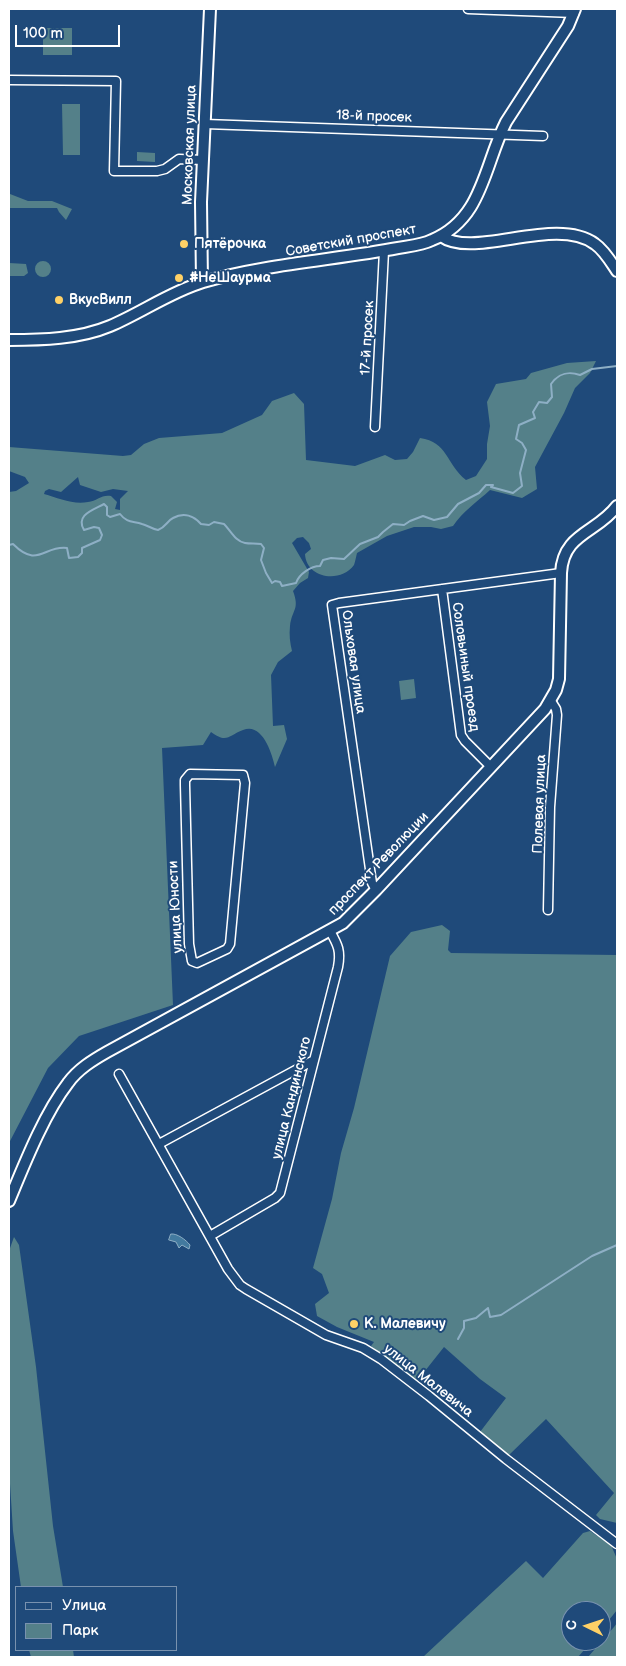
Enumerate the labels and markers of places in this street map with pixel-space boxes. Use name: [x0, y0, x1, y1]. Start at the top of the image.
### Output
place label: Пятёрочка: [194, 236, 266, 252]
marker: Пятёрочка: [178, 238, 190, 250]
place label: #НеШаурма: [189, 270, 271, 286]
marker: #НеШаурма: [173, 272, 185, 284]
place label: ВкусВилл: [69, 292, 132, 308]
marker: ВкусВилл: [53, 294, 65, 306]
place label: К. Малевичу: [364, 1316, 446, 1332]
marker: К. Малевичу: [348, 1318, 360, 1330]

